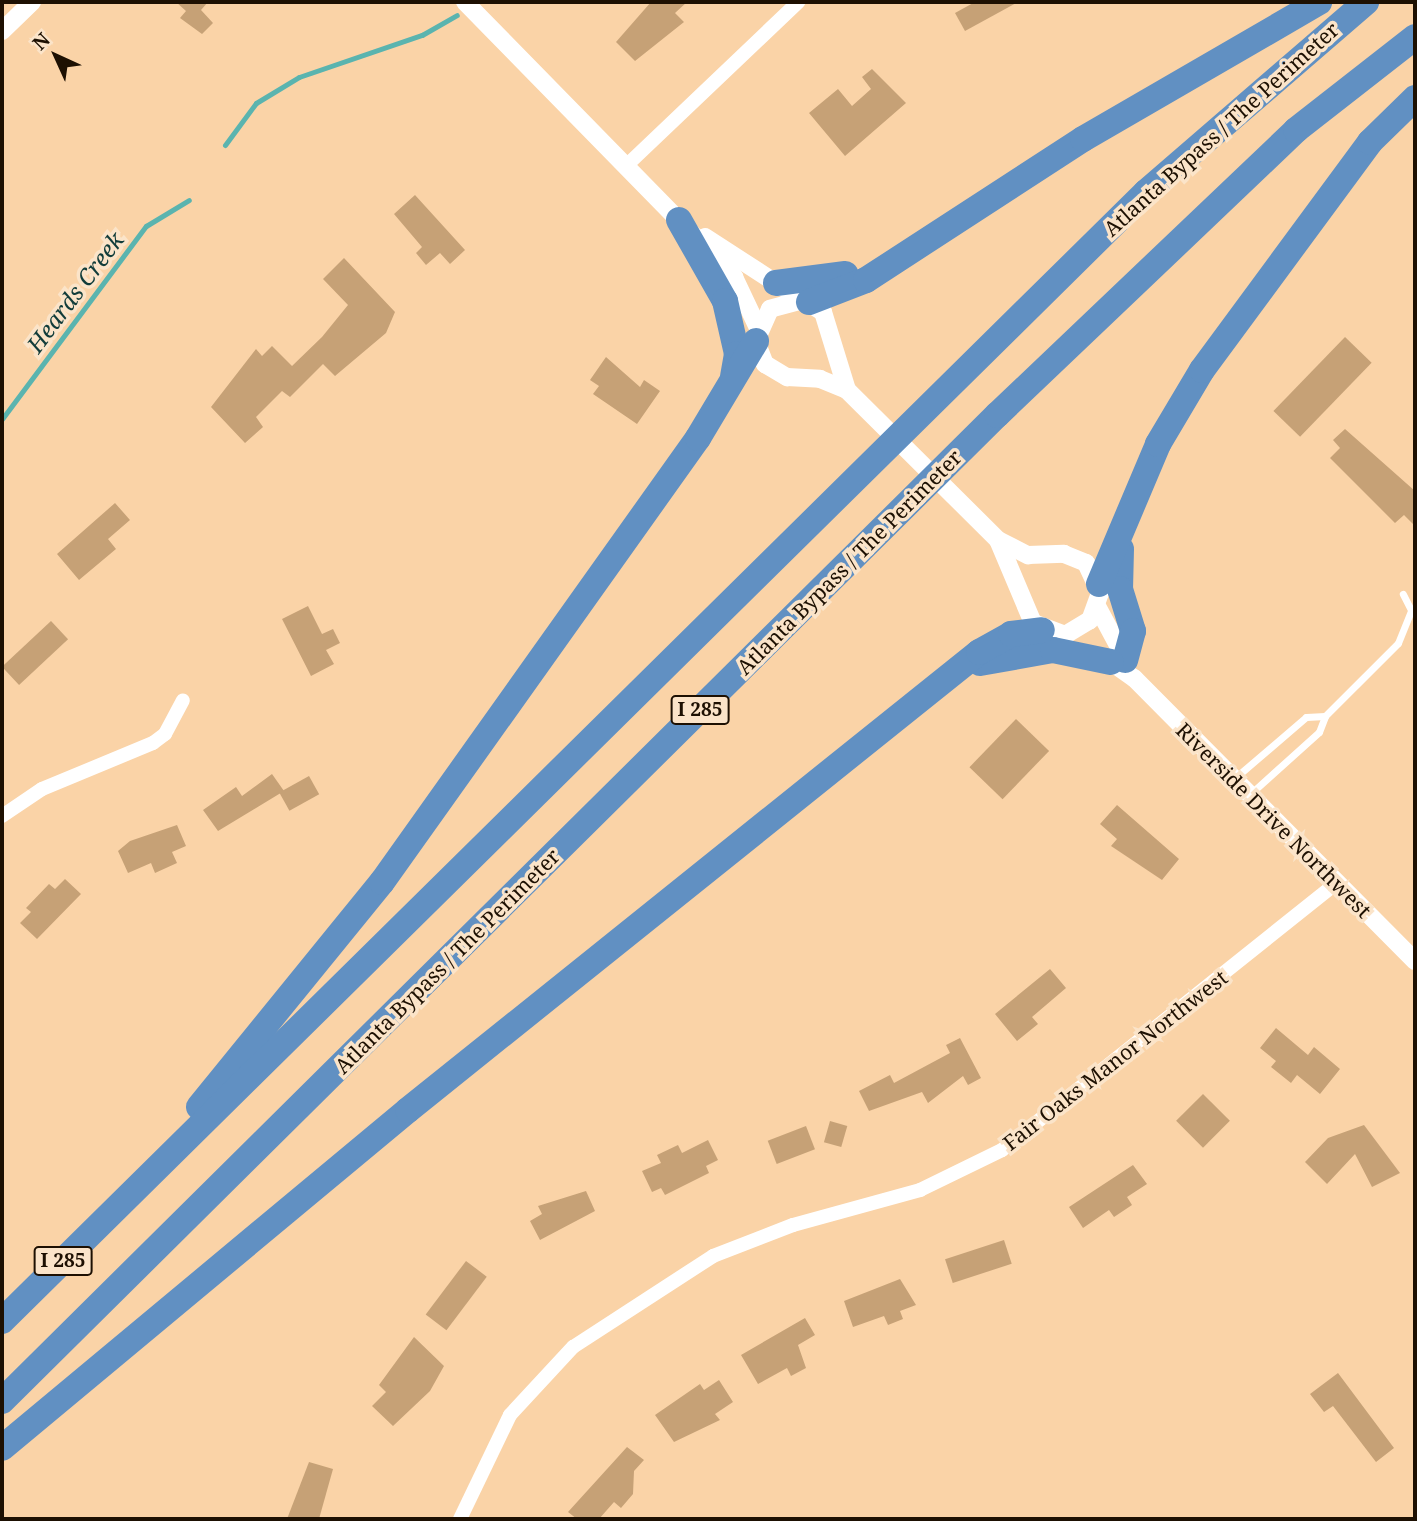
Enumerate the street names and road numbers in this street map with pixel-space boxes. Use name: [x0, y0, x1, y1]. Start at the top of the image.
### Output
street label: Atlanta Bypass / The Perimeter: [1098, 17, 1344, 241]
street label: Atlanta Bypass / The Perimeter: [731, 444, 967, 680]
road number: I 285: [670, 694, 730, 726]
street label: Riverside Drive Northwest: [1171, 717, 1377, 923]
street label: Atlanta Bypass / The Perimeter: [329, 843, 565, 1079]
street label: Fair Oaks Manor Northwest: [998, 965, 1232, 1155]
road number: I 285: [33, 1246, 93, 1276]

